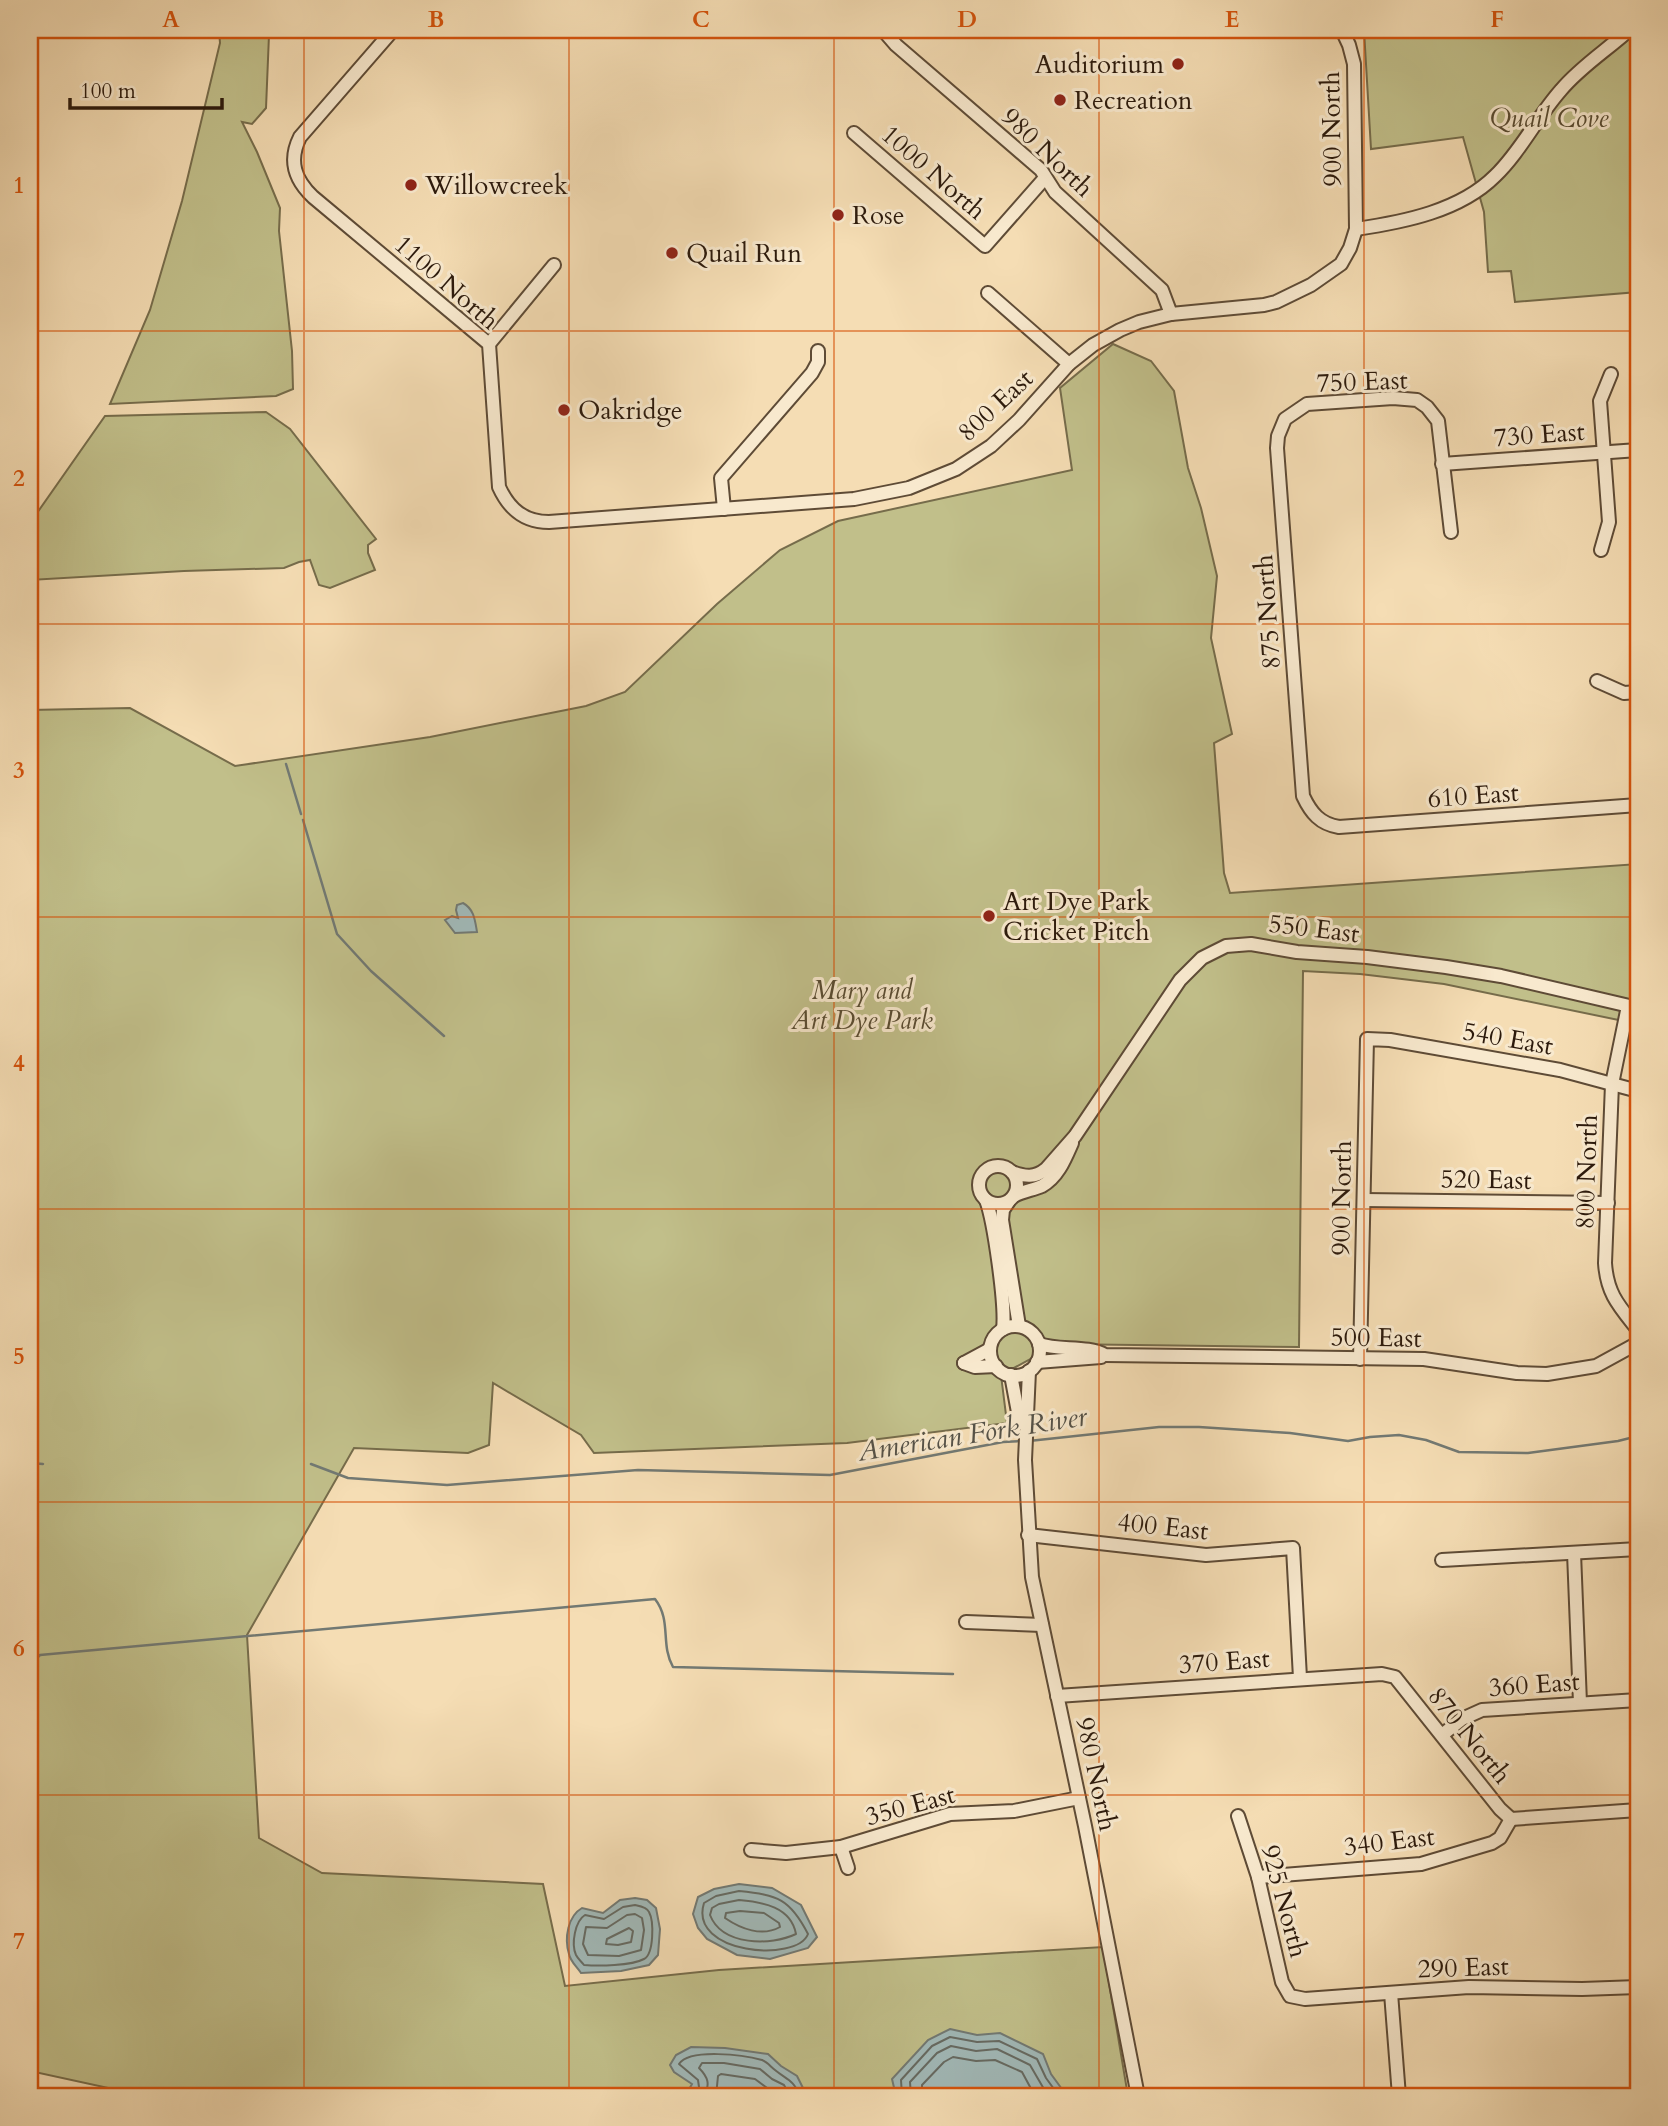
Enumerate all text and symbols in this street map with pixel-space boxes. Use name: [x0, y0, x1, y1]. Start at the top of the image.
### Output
text: A: [162, 4, 180, 35]
text: B: [428, 4, 444, 35]
text: C: [692, 4, 710, 35]
text: D: [957, 4, 977, 35]
text: E: [1225, 4, 1239, 35]
text: F: [1490, 4, 1504, 35]
place label: Auditorium: [1035, 47, 1164, 82]
marker: Auditorium: [1170, 56, 1186, 72]
scale bar: [70, 66, 222, 110]
street label: 900 North: [1313, 71, 1350, 187]
text: 100 m: [80, 77, 136, 106]
place label: Recreation: [1074, 83, 1193, 118]
marker: Recreation: [1052, 92, 1068, 108]
street label: 980 North: [994, 100, 1101, 205]
park label: Quail Cove: [1490, 101, 1609, 136]
street label: 1000 North: [874, 117, 994, 228]
place label: Willowcreek: [424, 168, 568, 203]
text: 1: [13, 170, 25, 201]
marker: Willowcreek: [403, 177, 419, 193]
place label: Rose: [852, 198, 905, 233]
marker: Rose: [830, 207, 846, 223]
street label: 1100 North: [387, 227, 507, 338]
place label: Quail Run: [686, 236, 802, 271]
marker: Quail Run: [664, 245, 680, 261]
street label: 800 East: [950, 361, 1041, 449]
street label: 750 East: [1316, 362, 1408, 401]
place label: Oakridge: [578, 393, 683, 428]
marker: Oakridge: [556, 402, 572, 418]
street label: 730 East: [1492, 414, 1586, 455]
text: 2: [13, 463, 25, 494]
street label: 875 North: [1246, 553, 1289, 671]
text: 3: [13, 755, 25, 786]
street label: 610 East: [1426, 775, 1520, 816]
place label: Art Dye Park Cricket Pitch: [1003, 884, 1150, 949]
street label: 550 East: [1267, 906, 1361, 951]
marker: Art Dye Park Cricket Pitch: [981, 908, 997, 924]
park label: Mary and Art Dye Park: [790, 973, 933, 1038]
street label: 540 East: [1460, 1013, 1556, 1064]
text: 4: [13, 1048, 25, 1079]
street label: 800 North: [1567, 1114, 1606, 1230]
street label: 900 North: [1323, 1140, 1360, 1256]
street label: 520 East: [1440, 1161, 1532, 1198]
street label: 500 East: [1330, 1319, 1422, 1356]
text: 5: [13, 1341, 25, 1372]
water label: American Fork River: [854, 1397, 1090, 1471]
street label: 400 East: [1116, 1504, 1210, 1549]
text: 6: [13, 1633, 25, 1664]
street label: 370 East: [1177, 1641, 1271, 1682]
street label: 360 East: [1487, 1664, 1581, 1705]
street label: 870 North: [1420, 1680, 1519, 1791]
street label: 980 North: [1067, 1714, 1126, 1834]
street label: 350 East: [862, 1777, 959, 1834]
street label: 340 East: [1342, 1819, 1436, 1864]
street label: 925 North: [1253, 1841, 1316, 1961]
text: 7: [13, 1926, 25, 1957]
street label: 290 East: [1417, 1948, 1509, 1987]

